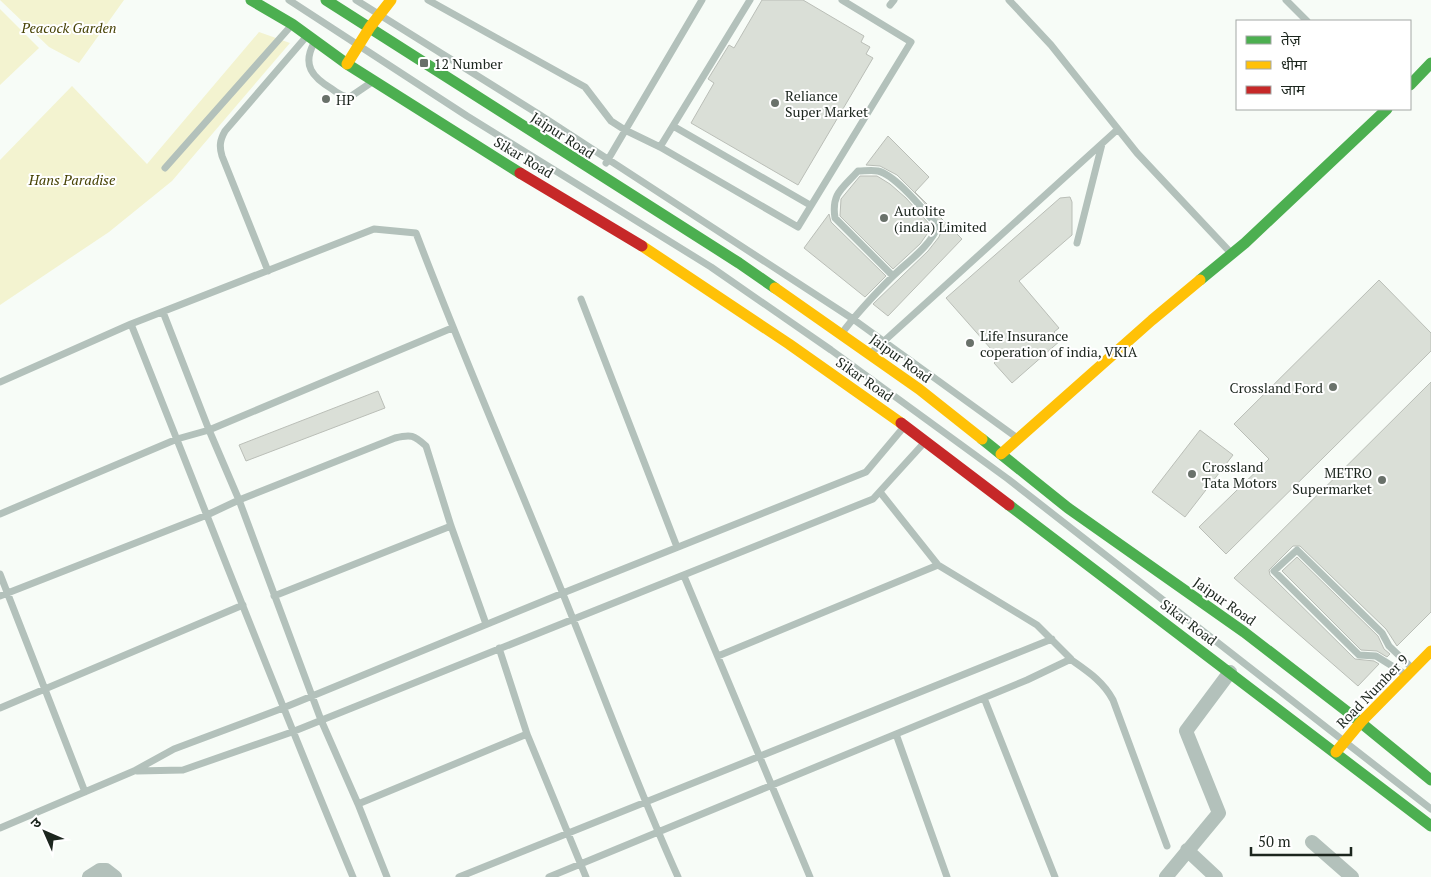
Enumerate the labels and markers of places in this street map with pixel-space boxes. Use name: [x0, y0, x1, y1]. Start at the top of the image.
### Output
place label: 12 Number: [434, 54, 503, 73]
marker: 12 Number: [418, 57, 430, 69]
place label: Reliance Super Market: [785, 86, 869, 121]
place label: HP: [336, 90, 355, 109]
marker: HP: [320, 93, 332, 105]
marker: Reliance Super Market: [769, 97, 781, 109]
place label: Autolite (india) Limited: [894, 201, 987, 236]
marker: Autolite (india) Limited: [878, 212, 890, 224]
place label: Life Insurance coperation of india, VKIA: [980, 326, 1138, 361]
marker: Life Insurance coperation of india, VKIA: [964, 337, 976, 349]
place label: Crossland Ford: [1229, 378, 1323, 397]
marker: Crossland Ford: [1327, 381, 1339, 393]
place label: Crossland Tata Motors: [1202, 457, 1277, 492]
place label: METRO Supermarket: [1292, 463, 1373, 498]
marker: Crossland Tata Motors: [1186, 468, 1198, 480]
marker: METRO Supermarket: [1376, 474, 1388, 486]

